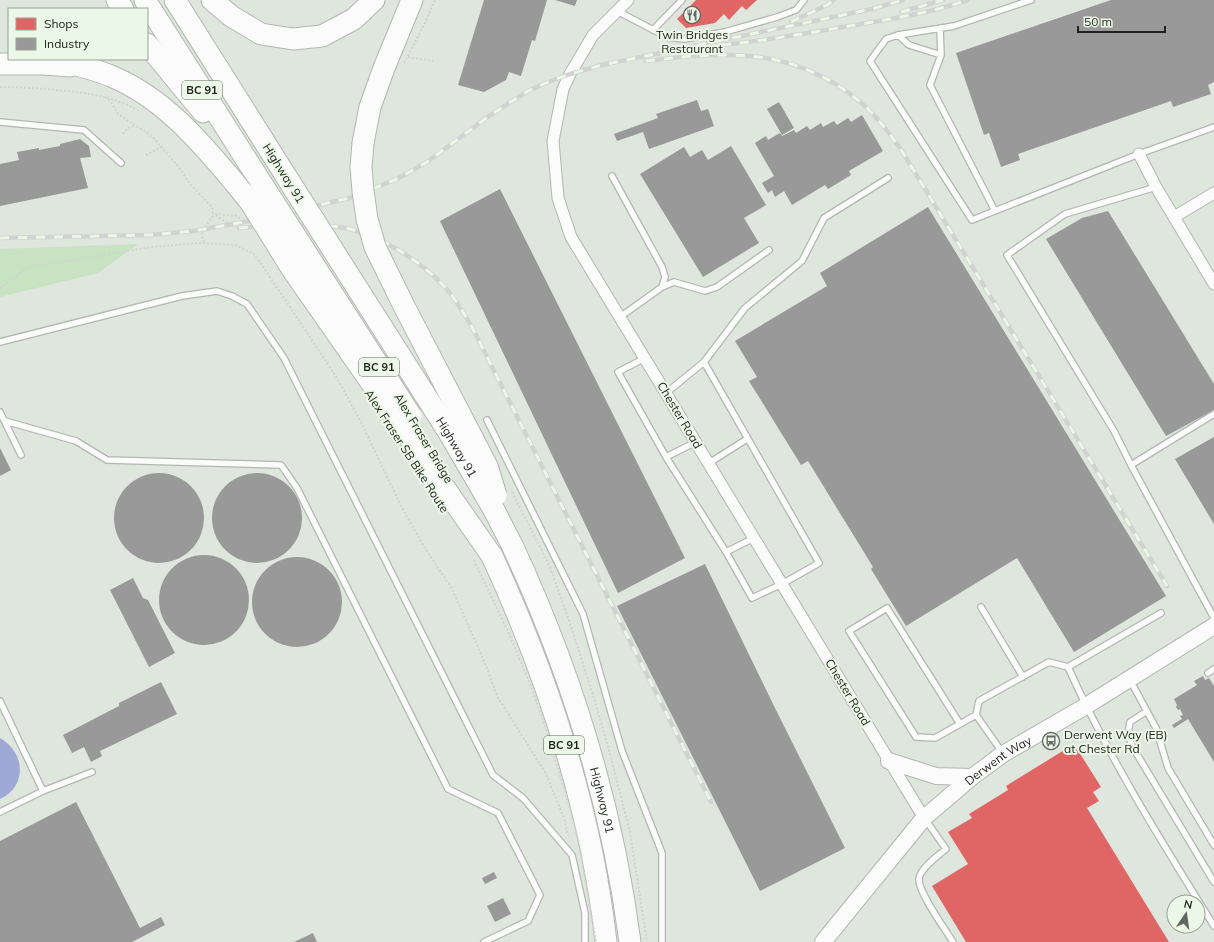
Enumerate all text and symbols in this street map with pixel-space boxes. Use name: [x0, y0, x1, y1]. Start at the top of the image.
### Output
restaurant icon: Twin Bridges Restaurant: [682, 5, 702, 25]
legend: [8, 8, 148, 60]
scale bar: [1078, 8, 1165, 34]
text: 50 m: [1084, 14, 1112, 29]
text: Shops: [44, 16, 79, 31]
place label: Twin Bridges Restaurant: [656, 27, 728, 56]
text: Industry: [44, 36, 90, 51]
road number: BC 91: [182, 81, 222, 99]
street label: Highway 91: [260, 140, 308, 206]
road number: BC 91: [359, 358, 399, 376]
street label: Chester Road: [654, 379, 706, 451]
street label: Alex Fraser SB Bike Route: [362, 387, 452, 515]
street label: Alex Fraser Bridge: [391, 390, 457, 486]
street label: Highway 91: [433, 414, 481, 480]
street label: Chester Road: [822, 656, 874, 728]
place label: Derwent Way (EB) at Chester Rd: [1064, 727, 1168, 756]
bus stop icon: Derwent Way (EB) at Chester Rd: [1041, 731, 1061, 751]
street label: Derwent Way: [961, 732, 1034, 788]
road number: BC 91: [544, 736, 584, 754]
street label: Highway 91: [587, 765, 618, 835]
north arrow: [1166, 894, 1206, 934]
text: N: [1183, 897, 1194, 912]

